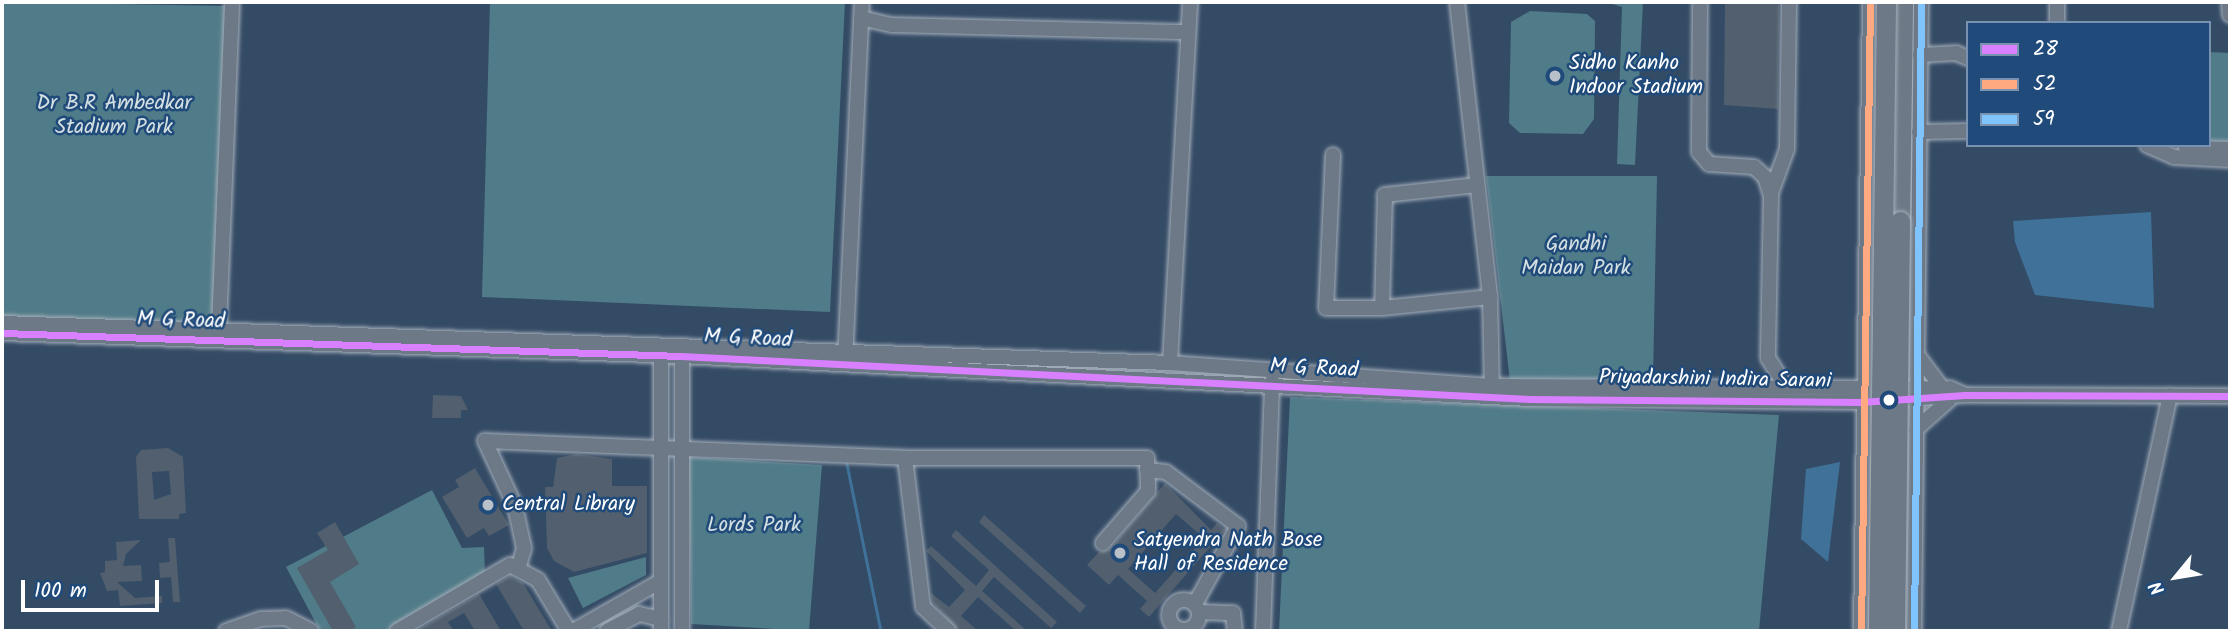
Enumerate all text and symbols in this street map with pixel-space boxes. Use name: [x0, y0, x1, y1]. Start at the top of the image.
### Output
legend: [1966, 21, 2211, 147]
text: 28: [2033, 33, 2058, 66]
place label: Sidho Kanho Indoor Stadium: [1569, 51, 1703, 101]
marker: Sidho Kanho Indoor Stadium: [1547, 68, 1563, 84]
text: 52: [2033, 68, 2056, 101]
park label: Dr B.R Ambedkar Stadium Park: [36, 91, 192, 141]
text: 59: [2033, 103, 2055, 136]
park label: Gandhi Maidan Park: [1521, 232, 1631, 282]
street label: M G Road: [136, 307, 226, 335]
street label: M G Road: [703, 324, 793, 354]
street label: M G Road: [1269, 354, 1359, 384]
street label: Priyadarshini Indira Sarani: [1599, 365, 1831, 395]
unlabelled marker: [1882, 393, 1896, 407]
place label: Central Library: [502, 492, 635, 518]
marker: Central Library: [480, 497, 496, 513]
park label: Lords Park: [707, 513, 801, 539]
place label: Satyendra Nath Bose Hall of Residence: [1134, 528, 1322, 578]
north arrow: [2141, 542, 2211, 612]
marker: Satyendra Nath Bose Hall of Residence: [1112, 545, 1128, 561]
scale bar: [24, 566, 163, 610]
text: 100 m: [34, 575, 87, 608]
text: N: [2142, 575, 2174, 600]

